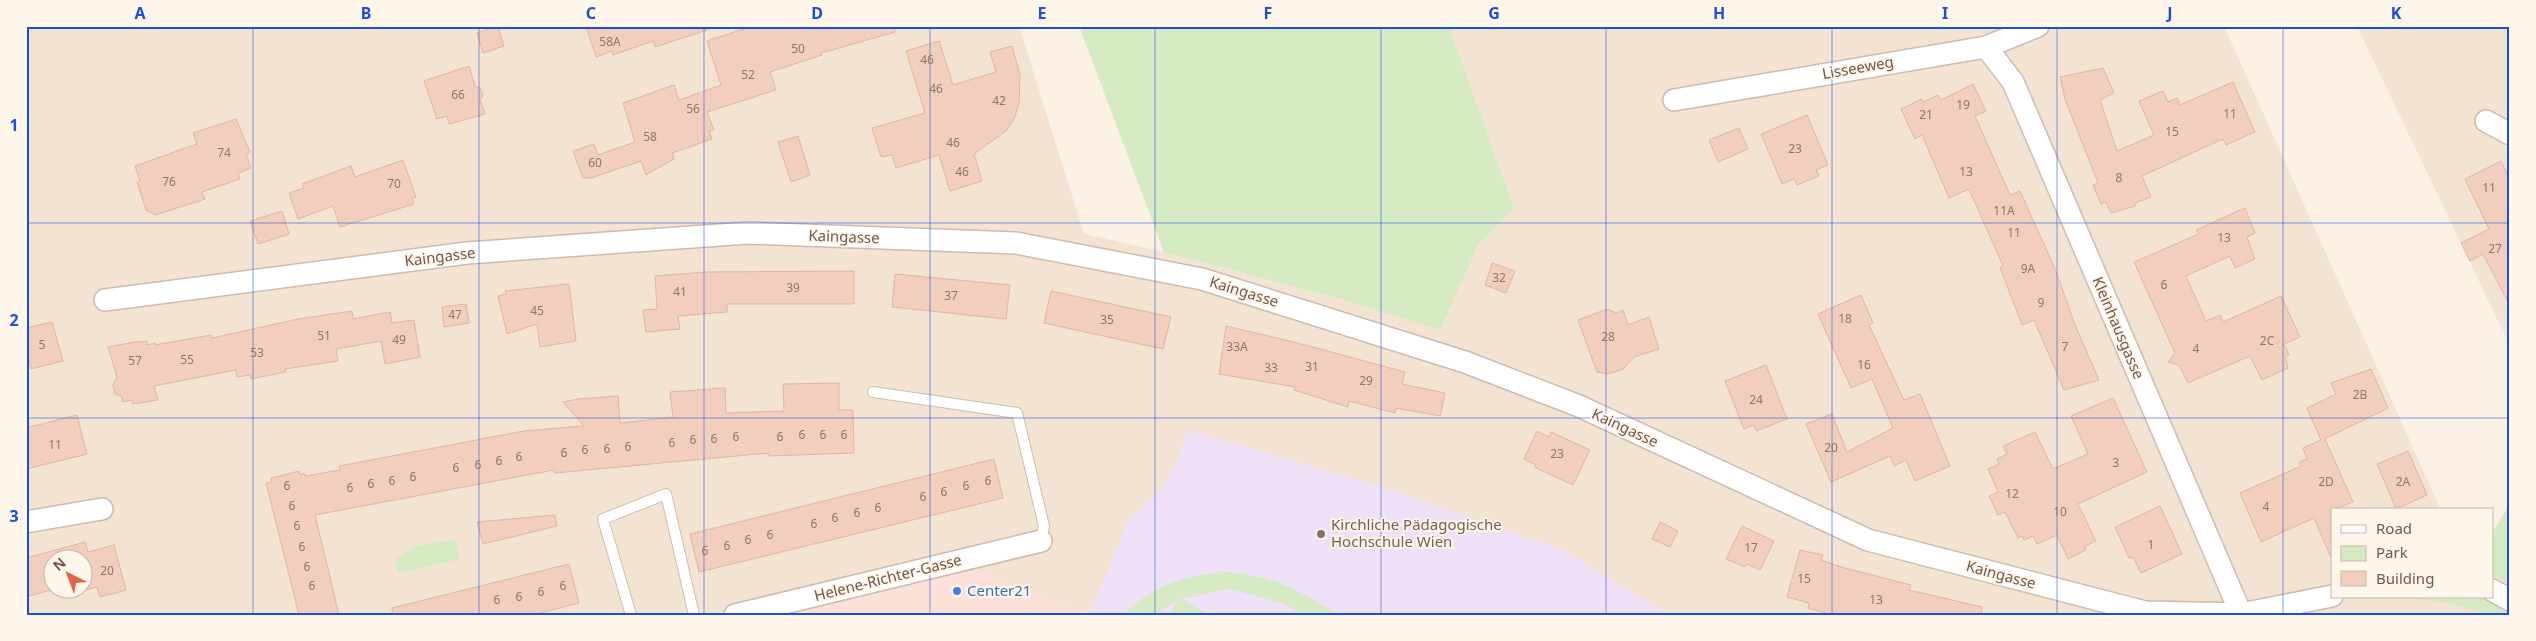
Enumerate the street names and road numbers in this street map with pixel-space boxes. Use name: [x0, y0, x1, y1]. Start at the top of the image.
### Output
street label: Lisseeweg: [1821, 51, 1895, 83]
street label: Kaingasse: [808, 225, 880, 247]
street label: Kaingasse: [403, 242, 476, 270]
street label: Kaingasse: [1207, 271, 1281, 311]
street label: Kleinhausgasse: [2088, 273, 2149, 382]
street label: Kaingasse: [1589, 403, 1662, 451]
street label: Helene-Richter-Gasse: [812, 549, 964, 605]
street label: Kaingasse: [1964, 555, 2038, 593]

